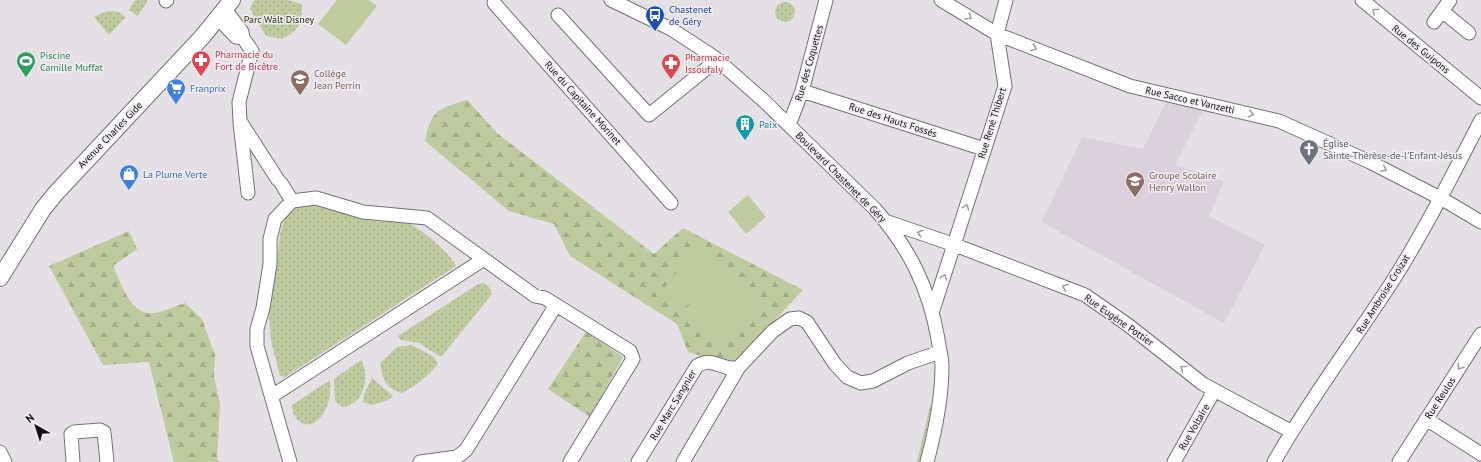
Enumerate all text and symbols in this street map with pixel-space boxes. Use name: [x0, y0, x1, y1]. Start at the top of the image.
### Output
place label: Chastenet de Géry: [669, 3, 712, 28]
bus stop icon: Chastenet de Géry: [644, 4, 666, 32]
one-way arrow: [1373, 9, 1380, 16]
park label: Parc Walt Disney: [244, 13, 315, 26]
one-way arrow: [965, 13, 972, 20]
street label: Rue des Guipons: [1389, 22, 1453, 76]
street label: Rue des Coquettes: [792, 23, 826, 103]
one-way arrow: [1030, 43, 1037, 51]
place label: Pharmacie du Fort de Bicêtre: [215, 48, 278, 73]
place label: Piscine Camille Muffat: [40, 49, 104, 74]
pharmacy icon: Pharmacie du Fort de Bicêtre: [190, 49, 212, 77]
sports icon: Piscine Camille Muffat: [15, 50, 37, 78]
place label: Pharmacie Issoufaly: [685, 51, 730, 76]
pharmacy icon: Pharmacie Issoufaly: [660, 52, 682, 80]
street label: Rue du Capitaine Morinet: [542, 58, 625, 148]
place label: Collège Jean Perrin: [313, 67, 360, 92]
school or university icon: Collège Jean Perrin: [289, 68, 311, 96]
supermarket icon: Franprix: [165, 77, 187, 105]
place label: Franprix: [190, 82, 226, 95]
street label: Rue Sacco et Vanzetti: [1144, 83, 1236, 117]
street label: Rue René Thibert: [975, 85, 1009, 160]
street label: Avenue Charles Gide: [75, 99, 145, 171]
street label: Rue des Hauts Fossés: [847, 100, 939, 140]
one-way arrow: [1248, 109, 1254, 117]
building icon: Paix: [734, 113, 756, 141]
place label: Paix: [759, 118, 777, 131]
street label: Boulevard Chastenet de Géry: [793, 129, 889, 225]
place label: Église Sainte-Thérèse-de-l'Enfant-Jésus: [1323, 137, 1462, 162]
church icon: Église Sainte-Thérèse-de-l'Enfant-Jésus: [1298, 138, 1320, 166]
shop icon: La Plume Verte: [118, 163, 140, 191]
one-way arrow: [1379, 164, 1387, 172]
place label: La Plume Verte: [143, 168, 207, 181]
place label: Groupe Scolaire Henry Wallon: [1149, 169, 1216, 194]
school or university icon: Groupe Scolaire Henry Wallon: [1124, 170, 1146, 198]
one-way arrow: [961, 204, 970, 211]
one-way arrow: [917, 229, 924, 238]
street label: Rue Ambroise Croizat: [1353, 251, 1413, 336]
one-way arrow: [939, 274, 947, 281]
one-way arrow: [1062, 283, 1069, 291]
street label: Rue Eugène Pottier: [1082, 291, 1157, 349]
one-way arrow: [1457, 363, 1465, 370]
one-way arrow: [1181, 365, 1188, 372]
street label: Rue Marc Sangnier: [647, 367, 699, 443]
street label: Rue Reulos: [1422, 375, 1458, 421]
street label: Rue Voltaire: [1175, 401, 1213, 453]
north arrow: [16, 406, 56, 446]
text: N: [22, 411, 37, 426]

